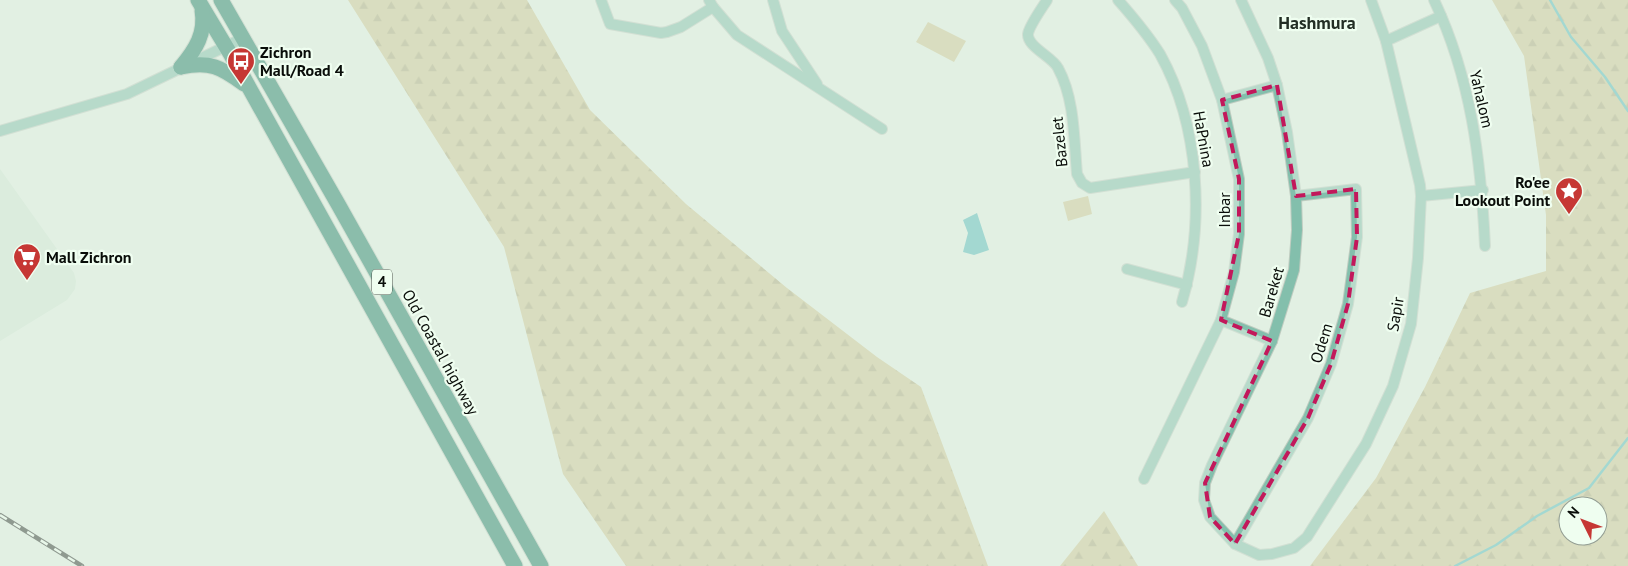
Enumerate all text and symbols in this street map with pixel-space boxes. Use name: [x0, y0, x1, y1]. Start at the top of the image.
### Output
district label: Hashmura: [1278, 11, 1356, 34]
place label: Zichron Mall/Road 4: [260, 42, 344, 80]
bus stop icon: Zichron Mall/Road 4: [226, 46, 256, 85]
street label: Yahalom: [1466, 68, 1498, 130]
street label: HaPnina: [1189, 109, 1219, 169]
street label: Bazelet: [1046, 115, 1072, 168]
place label: Ro'ee Lookout Point: [1455, 172, 1550, 210]
place icon: Ro'ee Lookout Point: [1554, 176, 1584, 215]
street label: Inbar: [1214, 192, 1234, 228]
supermarket icon: Mall Zichron: [12, 242, 42, 281]
place label: Mall Zichron: [46, 247, 132, 267]
street label: Bareket: [1254, 264, 1288, 320]
road number: 4: [372, 270, 392, 294]
street label: Old Coastal highway: [398, 286, 484, 419]
street label: Sapir: [1382, 295, 1408, 333]
street label: Odem: [1305, 321, 1337, 365]
north arrow: [1558, 496, 1608, 546]
text: N: [1564, 503, 1583, 522]

